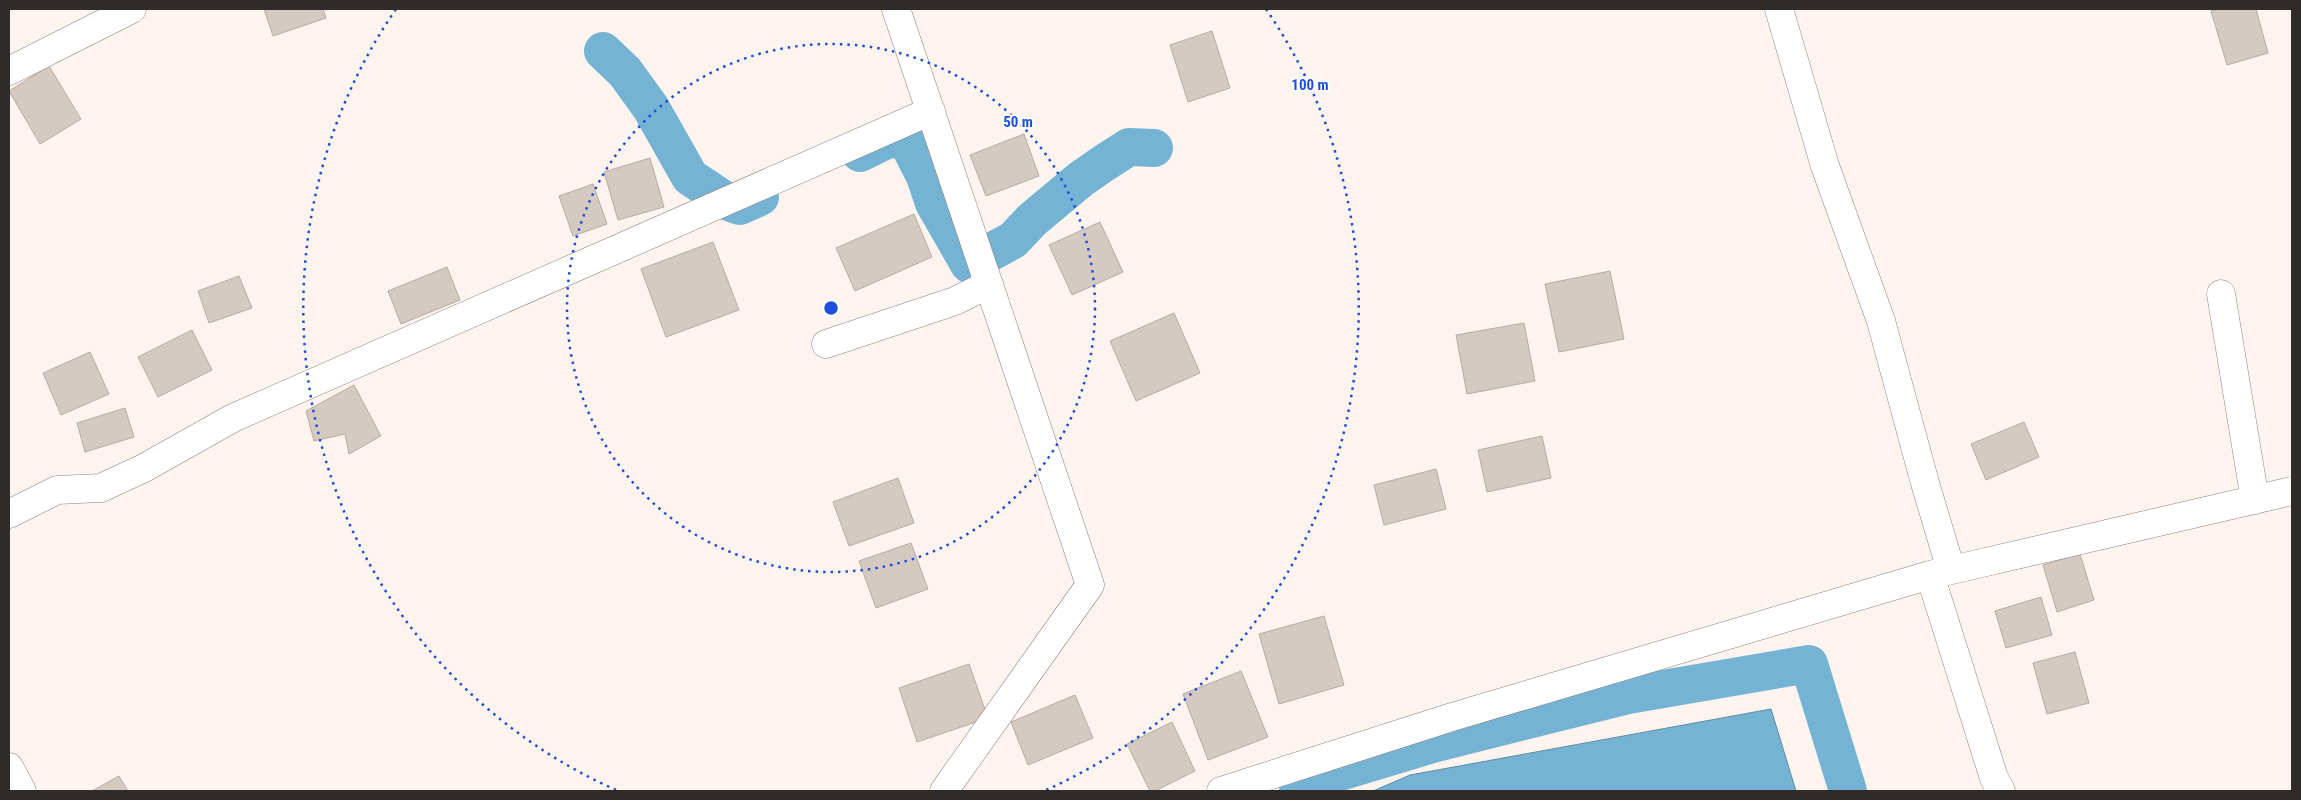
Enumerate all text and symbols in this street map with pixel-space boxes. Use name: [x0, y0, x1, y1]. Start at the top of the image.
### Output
text: 100 m: [1291, 76, 1329, 94]
text: 50 m: [1003, 113, 1033, 131]
centre of rings: [822, 299, 840, 317]

